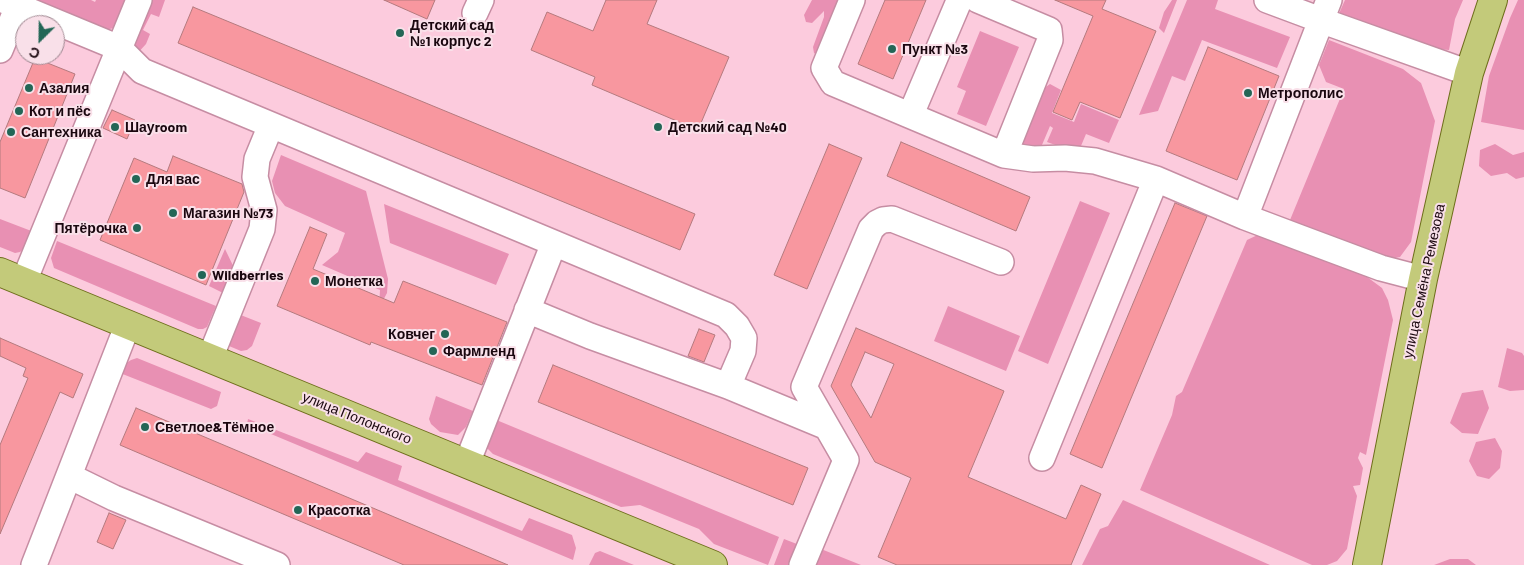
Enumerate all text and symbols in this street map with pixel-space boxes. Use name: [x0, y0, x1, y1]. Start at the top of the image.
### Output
north arrow: [15, 15, 65, 65]
place label: Детский сад №1 корпус 2: [410, 17, 494, 49]
marker: Детский сад №1 корпус 2: [394, 27, 406, 39]
place label: Пункт №3: [902, 41, 968, 57]
marker: Пункт №3: [886, 43, 898, 55]
text: С: [26, 44, 42, 63]
place label: Азалия: [39, 80, 89, 96]
marker: Азалия: [23, 82, 35, 94]
place label: Метрополис: [1258, 85, 1343, 101]
marker: Метрополис: [1242, 87, 1254, 99]
place label: Кот и пёс: [29, 103, 91, 119]
marker: Кот и пёс: [13, 105, 25, 117]
place label: Шауroom: [125, 119, 187, 135]
place label: Детский сад №40: [668, 119, 787, 135]
marker: Шауroom: [109, 121, 121, 133]
marker: Детский сад №40: [652, 121, 664, 133]
place label: Сантехника: [21, 124, 102, 140]
marker: Сантехника: [5, 126, 17, 138]
place label: Для вас: [146, 171, 200, 187]
marker: Для вас: [130, 173, 142, 185]
street label: улица Семёна Ремезова: [1399, 202, 1449, 360]
place label: Магазин №73: [183, 205, 273, 221]
marker: Магазин №73: [167, 207, 179, 219]
place label: Пятёрочка: [54, 220, 127, 236]
marker: Пятёрочка: [131, 222, 143, 234]
place label: Wildberries: [212, 267, 284, 283]
marker: Wildberries: [196, 269, 208, 281]
place label: Монетка: [325, 273, 383, 289]
marker: Монетка: [309, 275, 321, 287]
place label: Ковчег: [388, 326, 435, 342]
marker: Ковчег: [439, 328, 451, 340]
place label: Фармленд: [443, 343, 515, 359]
marker: Фармленд: [427, 345, 439, 357]
street label: улица Полонского: [300, 388, 414, 448]
place label: Светлое&Тёмное: [155, 419, 274, 435]
marker: Светлое&Тёмное: [139, 421, 151, 433]
place label: Красотка: [308, 502, 371, 518]
marker: Красотка: [292, 504, 304, 516]

